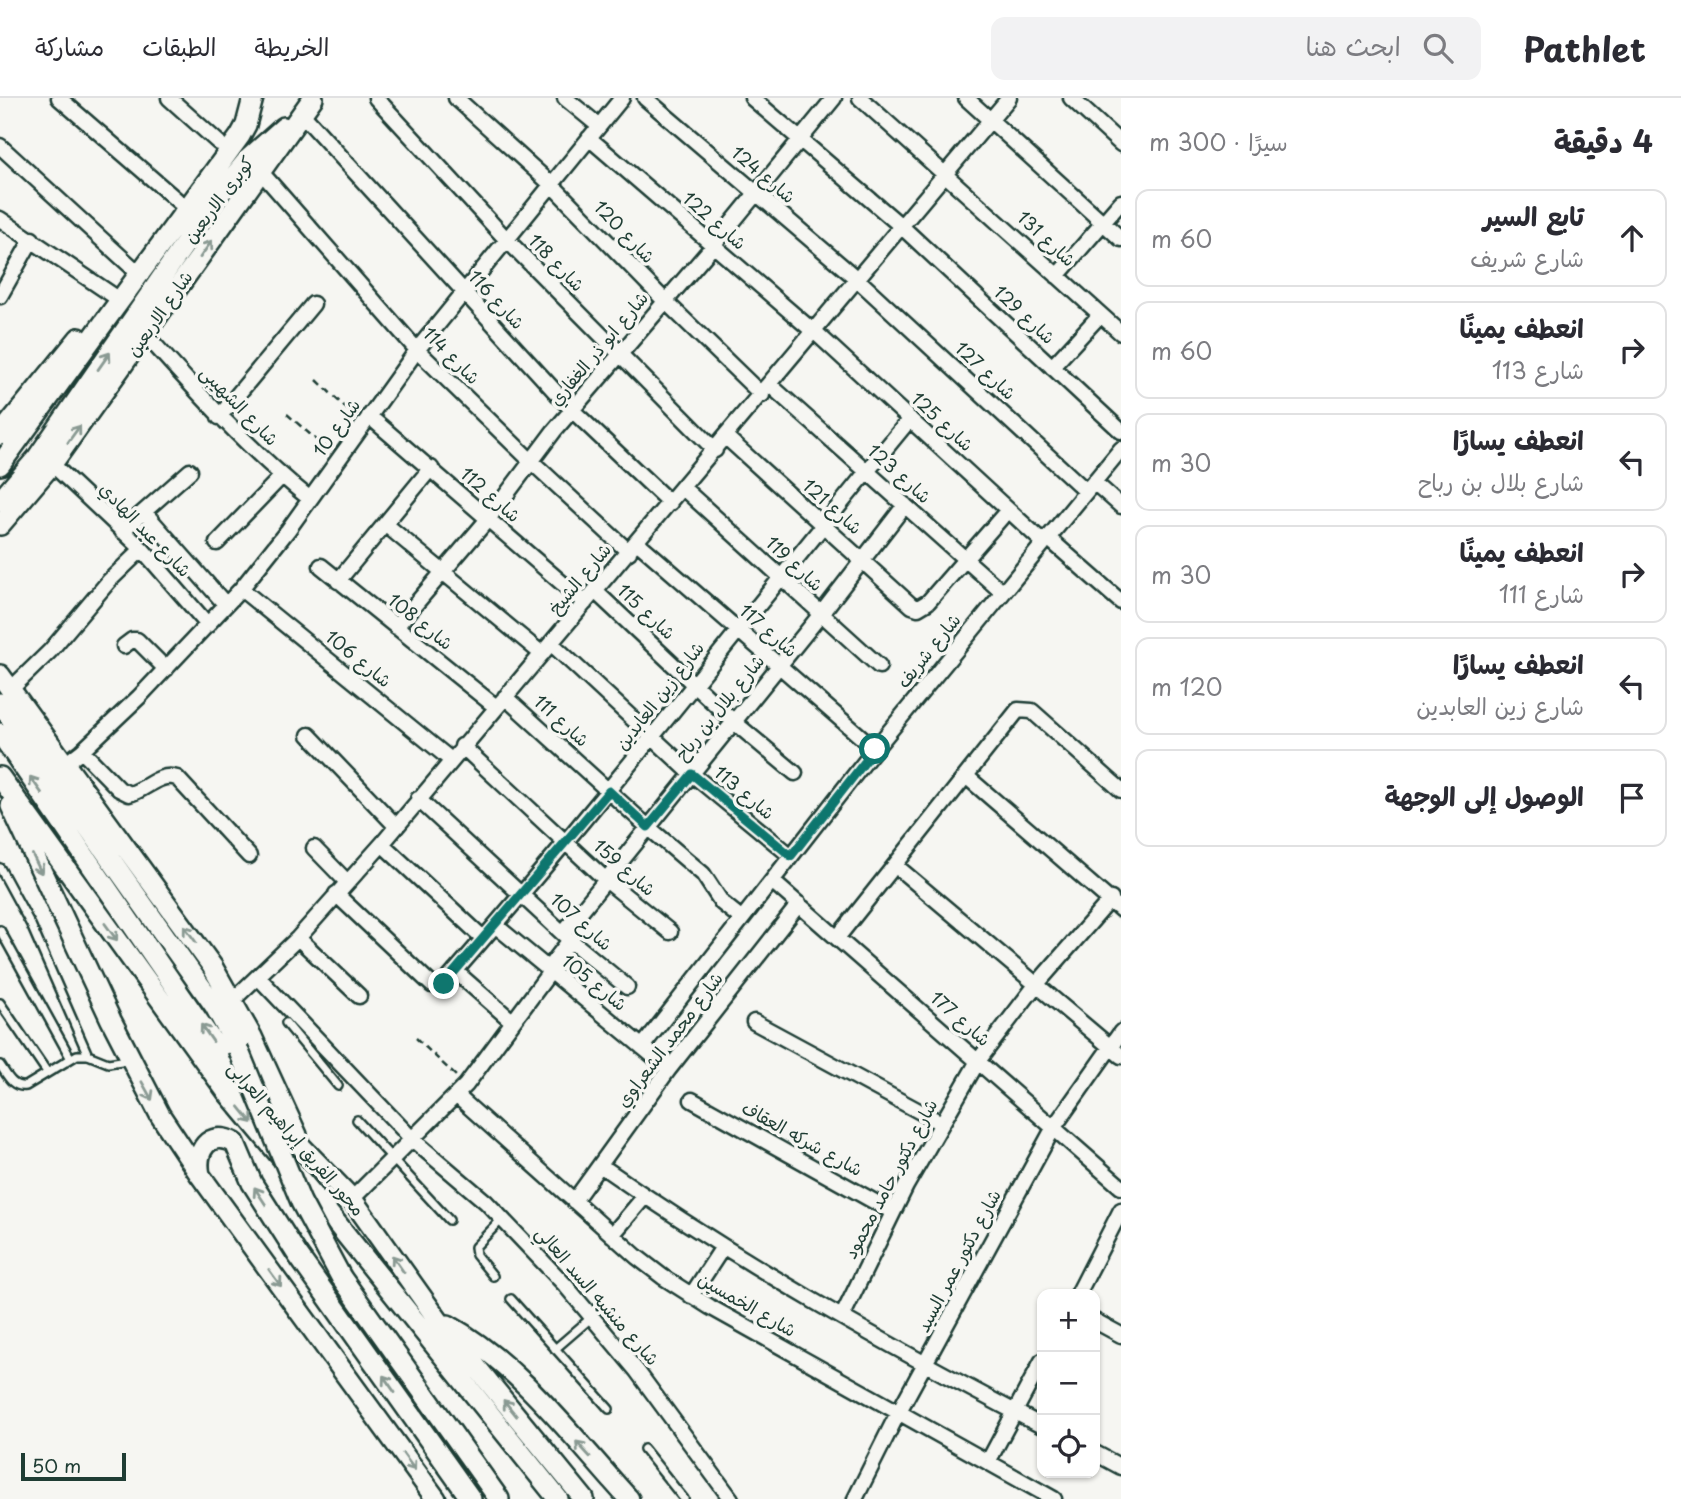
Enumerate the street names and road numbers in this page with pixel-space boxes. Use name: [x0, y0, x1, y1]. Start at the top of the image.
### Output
street label: شارع 124: [726, 139, 802, 209]
street label: كوبرى الاربعين: [176, 150, 260, 248]
street label: شارع 122: [677, 184, 753, 255]
street label: شارع 120: [588, 193, 662, 269]
street label: شارع 131: [1012, 204, 1082, 272]
street label: شارع 118: [523, 227, 592, 297]
street label: شارع 116: [462, 263, 532, 335]
street label: شارع الاربعين: [119, 264, 198, 362]
street label: شارع 129: [988, 278, 1062, 350]
street label: شارع ابو ذر الغفاري: [542, 285, 655, 412]
street label: شارع 114: [417, 320, 487, 390]
street label: شارع 127: [949, 334, 1023, 405]
street label: شارع الشهيبى: [195, 359, 285, 451]
street label: شارع 125: [906, 385, 980, 457]
street label: شارع 10: [305, 392, 366, 462]
street label: شارع 123: [862, 437, 938, 509]
street label: شارع 112: [455, 460, 527, 528]
street label: شارع 121: [797, 472, 869, 540]
street label: شارع عبد الهادي: [93, 476, 198, 583]
street label: شارع 119: [760, 529, 830, 597]
street label: شارع الشيخ: [541, 537, 617, 620]
street label: شارع 115: [612, 577, 682, 645]
street label: شارع 108: [382, 586, 459, 656]
street label: شارع 117: [734, 597, 804, 663]
street label: شارع شريف: [889, 607, 966, 693]
street label: شارع 106: [320, 623, 398, 693]
street label: شارع زين العابدين: [608, 635, 710, 755]
street label: شارع بلال بن رباح: [667, 648, 770, 766]
street label: شارع 111: [528, 688, 596, 752]
street label: شارع 113: [709, 758, 781, 825]
street label: شارع 159: [588, 832, 662, 902]
street label: شارع 107: [545, 886, 619, 956]
street label: شارع 105: [556, 947, 634, 1017]
street label: شارع محمد الشعراوي: [609, 966, 729, 1113]
street label: شارع 177: [925, 984, 997, 1052]
street label: محور الفريق إبراهيم العرابى: [221, 1055, 372, 1223]
street label: شارع شركه العقاف: [737, 1093, 868, 1182]
street label: شارع دكتور حامد محمود: [836, 1094, 943, 1263]
street label: شارع دكتور عمر السيد: [909, 1184, 1007, 1336]
street label: شارع منشيه السد العالي: [527, 1219, 666, 1373]
street label: شارع الخمسين: [694, 1265, 802, 1343]

